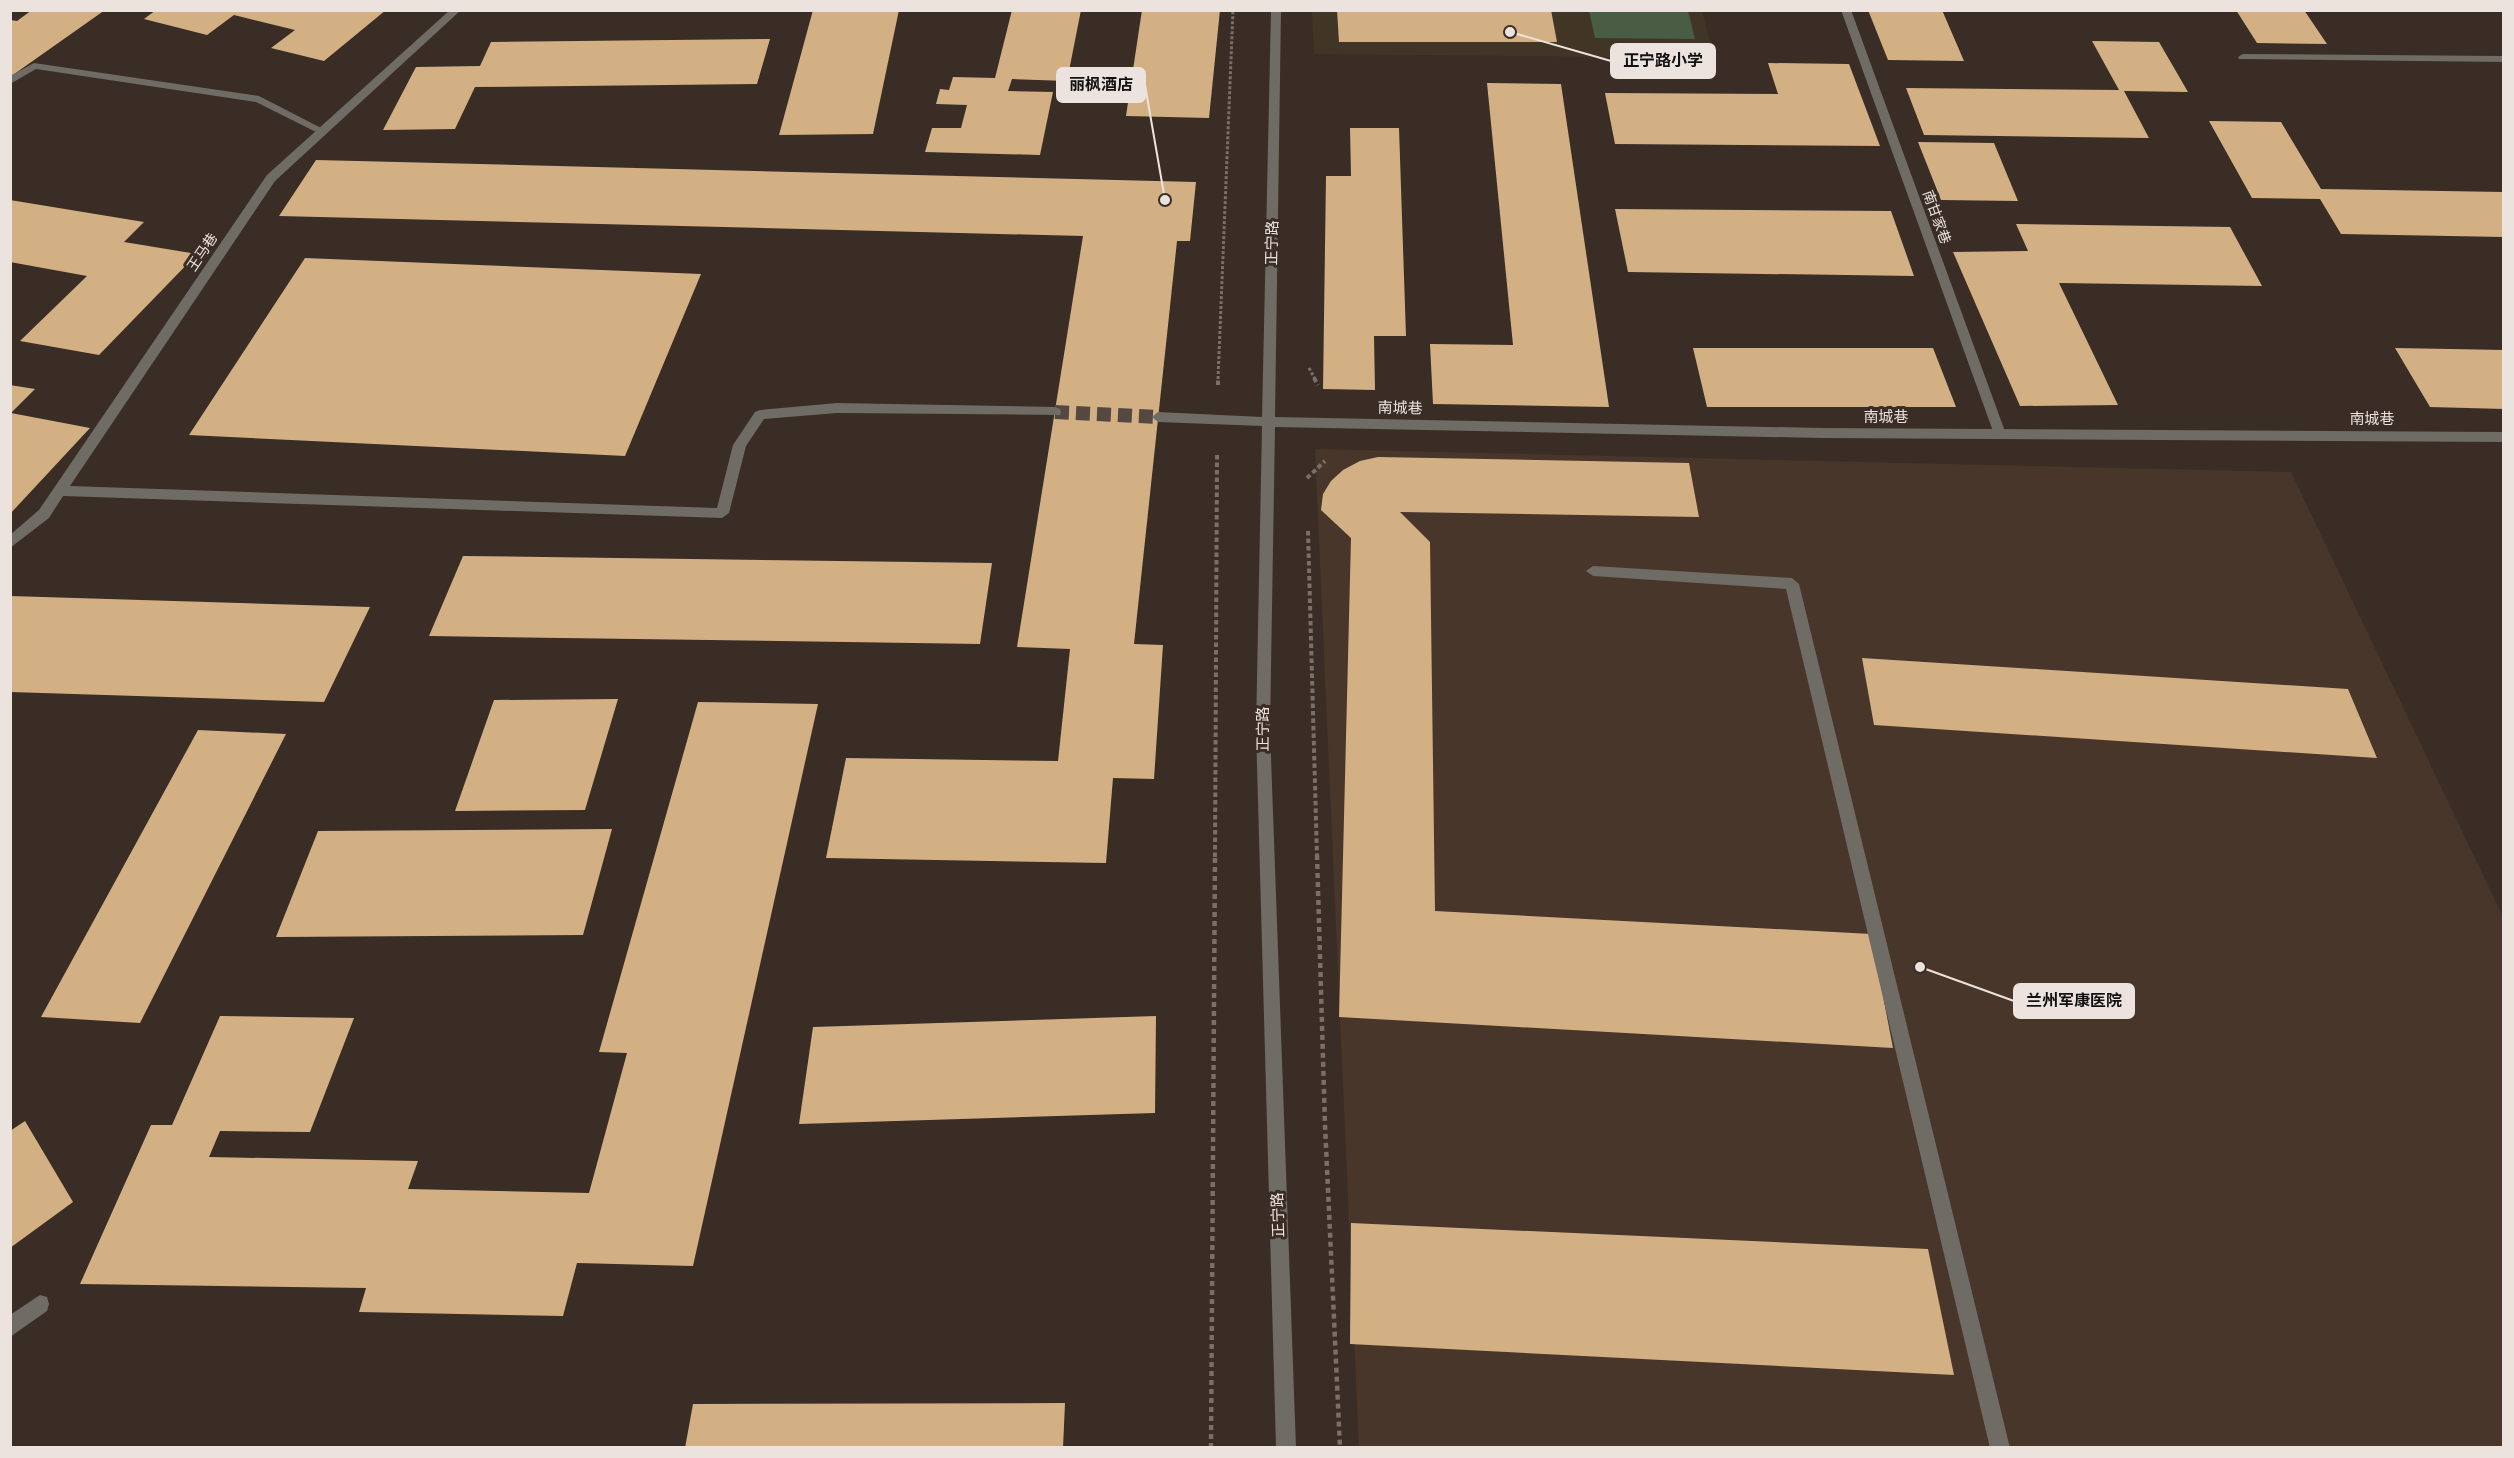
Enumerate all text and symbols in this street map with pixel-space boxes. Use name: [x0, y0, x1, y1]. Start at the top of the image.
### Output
callout: 正宁路小学: [1611, 44, 1715, 78]
text: 正宁路小学: [1623, 50, 1703, 72]
callout: 丽枫酒店: [1057, 68, 1145, 102]
text: 丽枫酒店: [1069, 74, 1133, 96]
street label: 南甘家巷: [1917, 188, 1955, 247]
street label: 正宁路: [1262, 220, 1283, 266]
street label: 王马巷: [183, 230, 223, 276]
street label: 南城巷: [1377, 398, 1423, 419]
street label: 南城巷: [1863, 407, 1909, 428]
street label: 南城巷: [2349, 409, 2395, 430]
street label: 正宁路: [1253, 706, 1274, 752]
callout: 兰州军康医院: [2014, 984, 2134, 1018]
text: 兰州军康医院: [2026, 990, 2122, 1012]
street label: 正宁路: [1267, 1192, 1290, 1238]

